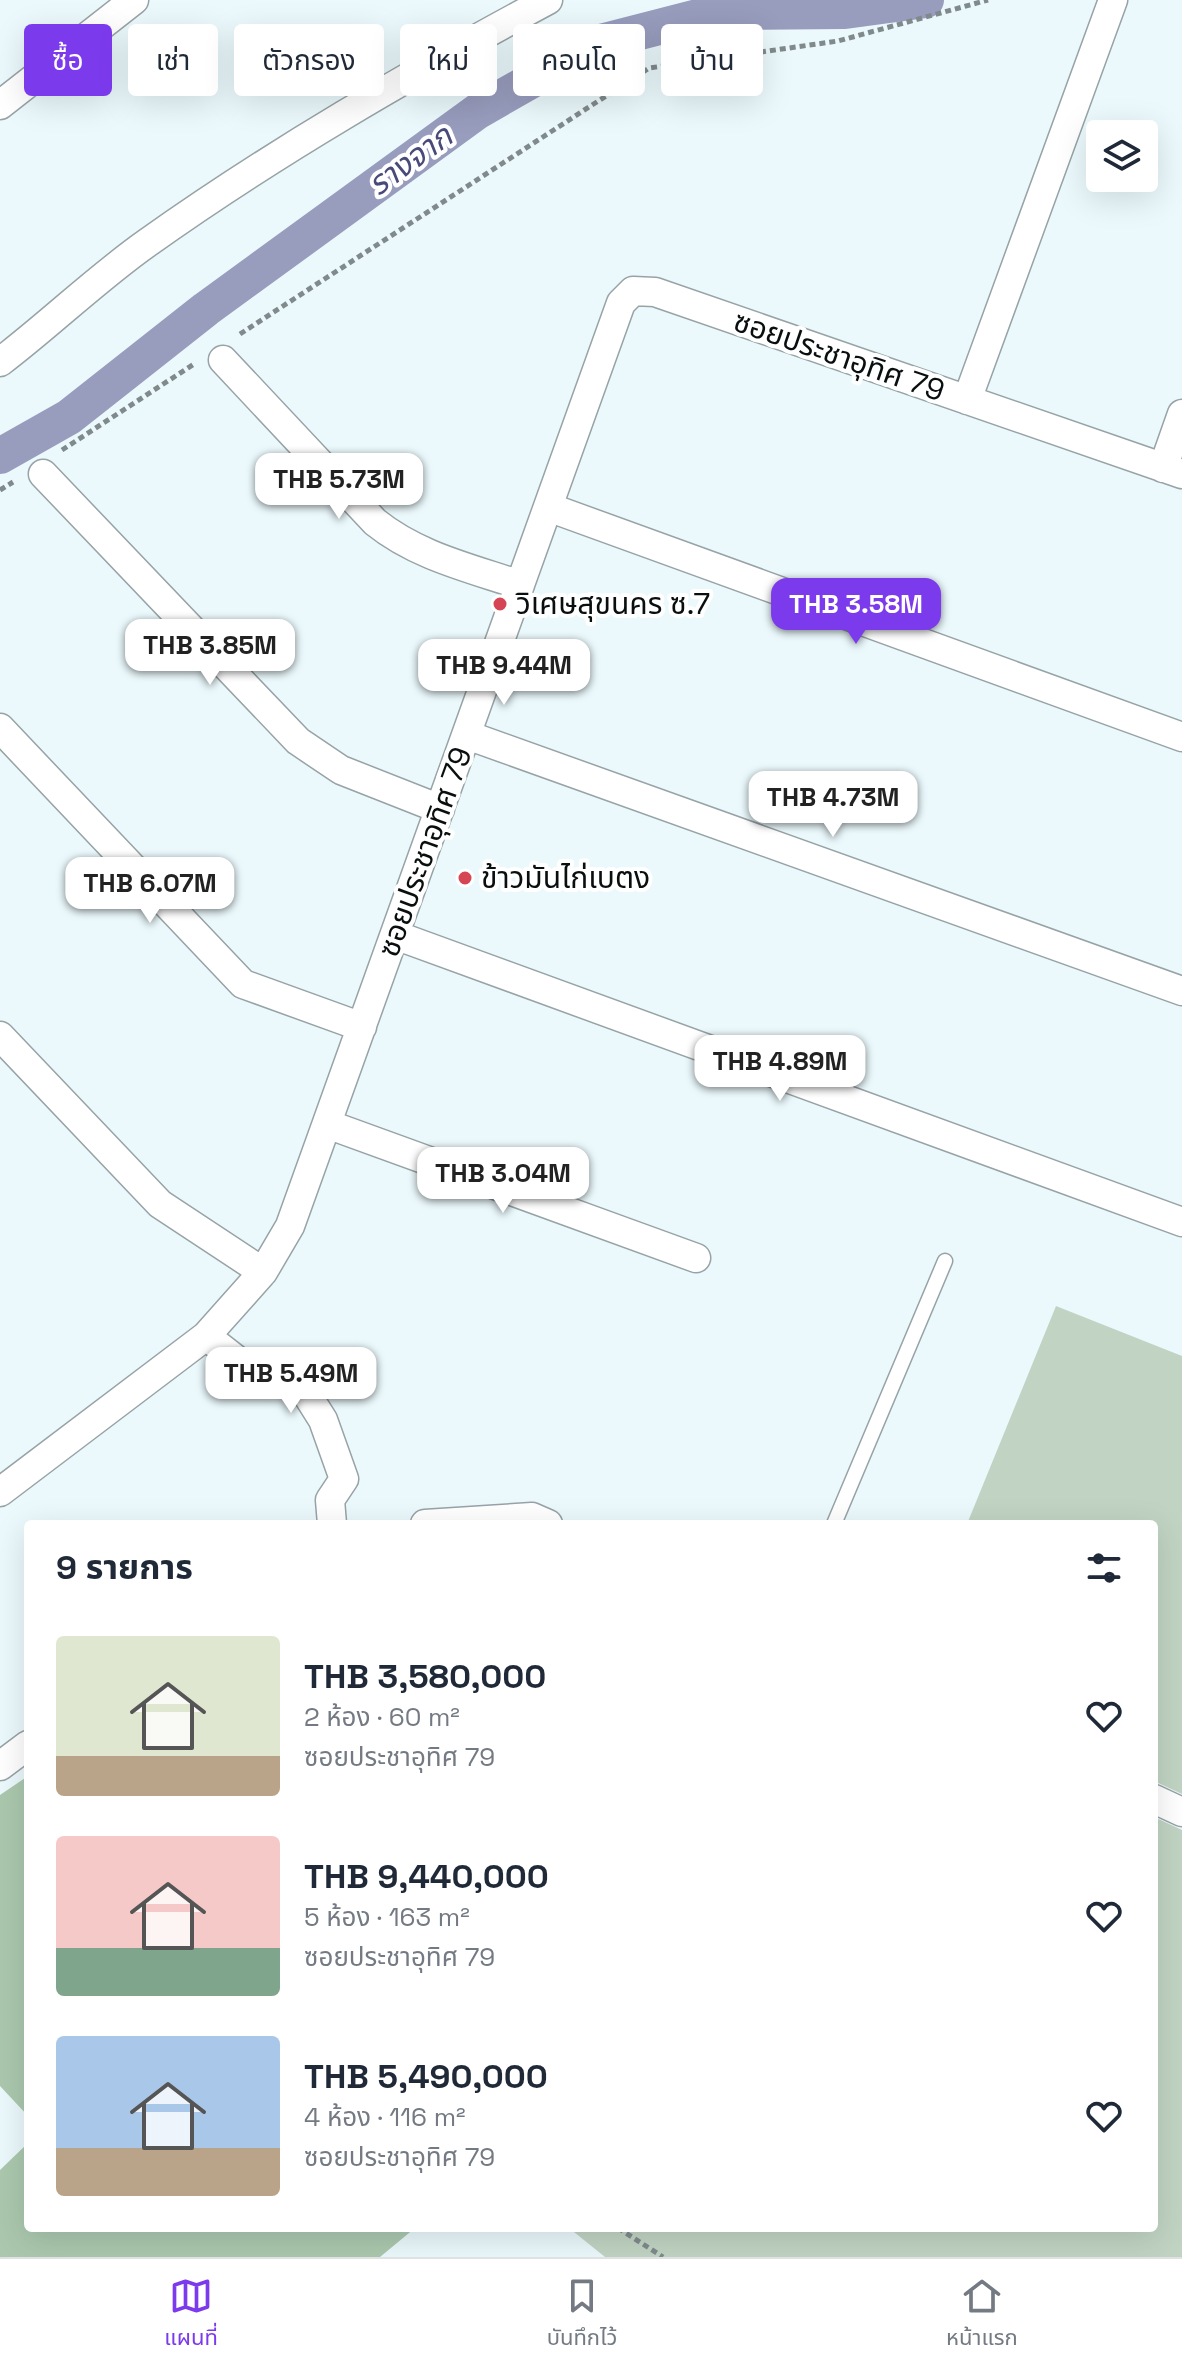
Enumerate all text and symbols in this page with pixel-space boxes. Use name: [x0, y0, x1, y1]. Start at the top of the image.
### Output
chip: ซื้อ: [24, 24, 112, 96]
chip: เช่า: [128, 24, 218, 96]
chip: ตัวกรอง: [234, 24, 384, 96]
chip: ใหม่: [400, 24, 497, 96]
chip: คอนโด: [513, 24, 645, 96]
chip: บ้าน: [661, 24, 763, 96]
water label: รางจาก: [360, 115, 462, 204]
map controls: [1086, 120, 1158, 192]
button: layers: [1086, 120, 1158, 192]
street label: ซอยประชาอุทิศ 79: [729, 301, 950, 410]
pin: THB 5.73M: [247, 453, 431, 521]
text: THB 5.73M: [273, 462, 405, 496]
pin: THB 3.58M: [764, 578, 948, 646]
place label: วิเศษสุขนคร ซ.7: [515, 584, 710, 623]
text: THB 3.58M: [789, 587, 923, 621]
marker: วิเศษสุขนคร ซ.7: [491, 595, 509, 613]
pin: THB 3.85M: [118, 619, 302, 687]
text: THB 3.85M: [143, 628, 277, 662]
pin: THB 9.44M: [412, 639, 596, 707]
text: THB 9.44M: [436, 648, 572, 682]
street label: ซอยประชาอุทิศ 79: [368, 742, 481, 962]
pin: THB 4.73M: [741, 771, 925, 839]
text: THB 4.73M: [767, 780, 899, 814]
pin: THB 6.07M: [58, 857, 242, 925]
place label: ข้าวมันไก่เบตง: [481, 858, 650, 897]
text: THB 6.07M: [83, 866, 217, 900]
marker: ข้าวมันไก่เบตง: [456, 869, 474, 887]
pin: THB 4.89M: [688, 1035, 872, 1103]
text: THB 4.89M: [712, 1044, 848, 1078]
pin: THB 3.04M: [411, 1147, 595, 1215]
text: THB 3.04M: [435, 1156, 571, 1190]
pin: THB 5.49M: [199, 1347, 383, 1415]
text: THB 5.49M: [223, 1356, 359, 1390]
text: 9 รายการ: [56, 1546, 193, 1589]
icon: filters: [1082, 1546, 1126, 1590]
text: THB 3,580,000: [304, 1655, 546, 1698]
icon: home: [120, 1668, 216, 1764]
icon: heart: [1082, 1694, 1126, 1738]
text: 2 ห้อง · 60 m²: [304, 1700, 460, 1734]
text: ซอยประชาอุทิศ 79: [304, 1740, 495, 1774]
text: THB 9,440,000: [304, 1855, 549, 1898]
icon: home: [120, 1868, 216, 1964]
icon: heart: [1082, 1894, 1126, 1938]
text: 5 ห้อง · 163 m²: [304, 1900, 470, 1934]
text: ซอยประชาอุทิศ 79: [304, 1940, 495, 1974]
text: THB 5,490,000: [304, 2055, 548, 2098]
icon: home: [120, 2068, 216, 2164]
icon: heart: [1082, 2094, 1126, 2138]
text: 4 ห้อง · 116 m²: [304, 2100, 466, 2134]
text: ซอยประชาอุทิศ 79: [304, 2140, 495, 2174]
tab: แผนที่: [164, 2274, 218, 2355]
tab: บันทึกไว้: [547, 2274, 617, 2355]
tab: หน้าแรก: [946, 2274, 1018, 2355]

